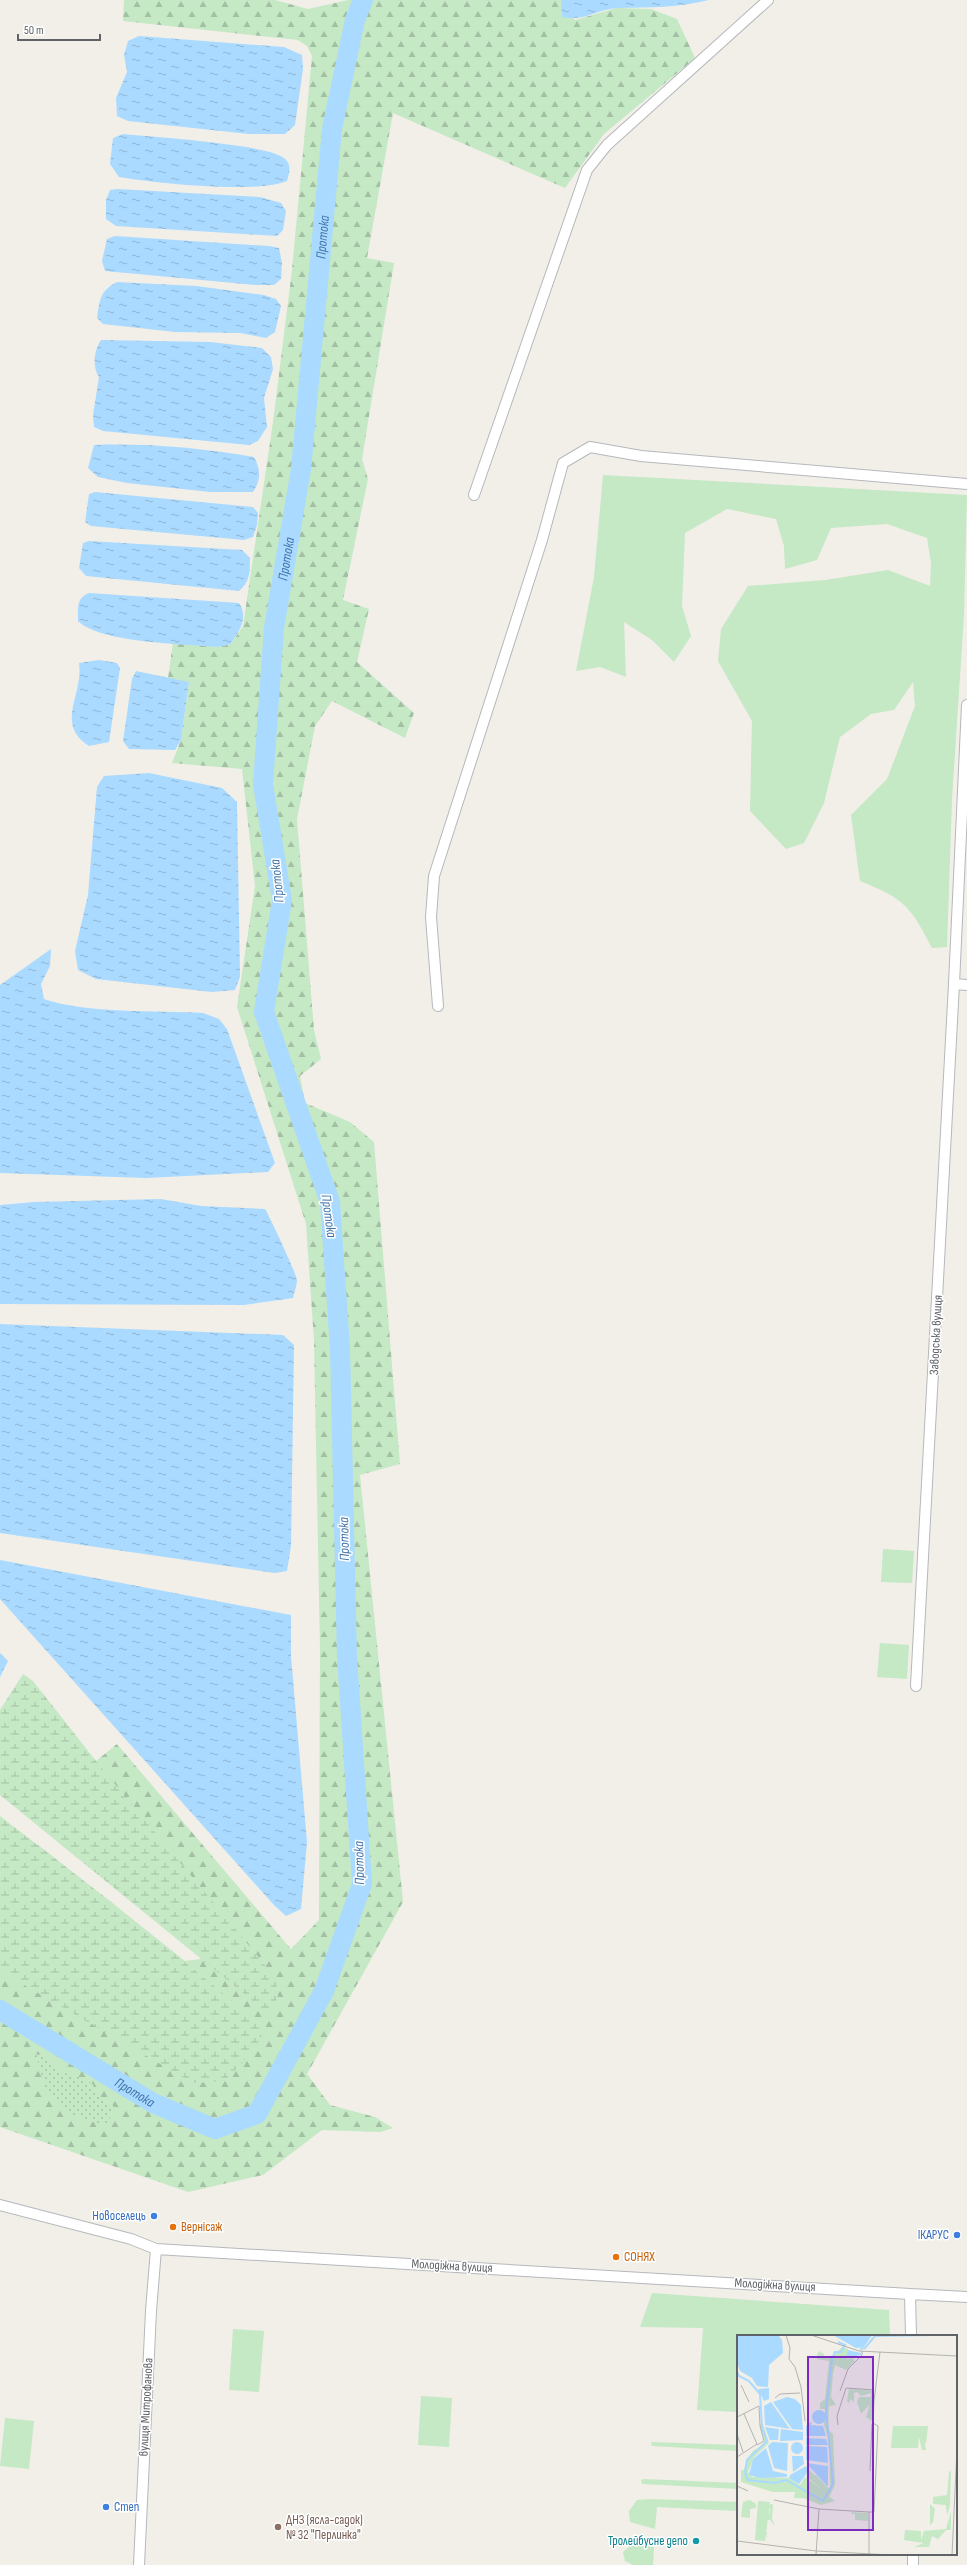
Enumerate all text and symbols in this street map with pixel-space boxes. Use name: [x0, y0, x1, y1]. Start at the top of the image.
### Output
scale bar: [18, 16, 100, 42]
text: 50 m: [24, 23, 44, 38]
water label: Протока: [312, 214, 333, 260]
water label: Протока: [274, 536, 298, 582]
water label: Протока: [266, 858, 288, 904]
water label: Протока: [318, 1193, 340, 1239]
street label: Заводська вулиця: [926, 1295, 946, 1375]
water label: Протока: [335, 1517, 353, 1561]
water label: Протока: [350, 1841, 368, 1885]
water label: Протока: [112, 2073, 158, 2111]
place label: Новоселець: [92, 2208, 146, 2224]
marker: Новоселець: [149, 2211, 159, 2221]
place label: Вернісаж: [181, 2219, 222, 2235]
marker: Вернісаж: [168, 2222, 178, 2232]
place label: ІКАРУС: [918, 2227, 949, 2243]
marker: ІКАРУС: [952, 2230, 962, 2240]
place label: СОНЯХ: [624, 2249, 655, 2265]
marker: СОНЯХ: [611, 2252, 621, 2262]
street label: Молодіжна вулиця: [411, 2256, 493, 2276]
street label: Молодіжна вулиця: [734, 2275, 816, 2295]
inset map: [737, 2335, 957, 2555]
street label: вулиця Митрофанова: [135, 2357, 157, 2457]
place label: Степ: [114, 2499, 139, 2515]
marker: Степ: [101, 2502, 111, 2512]
place label: ДНЗ (ясла-садок) № 32 "Перлинка": [286, 2512, 363, 2543]
marker: ДНЗ (ясла-садок) № 32 "Перлинка": [273, 2522, 283, 2532]
place label: Тролейбусне депо: [608, 2533, 688, 2549]
marker: Тролейбусне депо: [691, 2536, 701, 2546]

